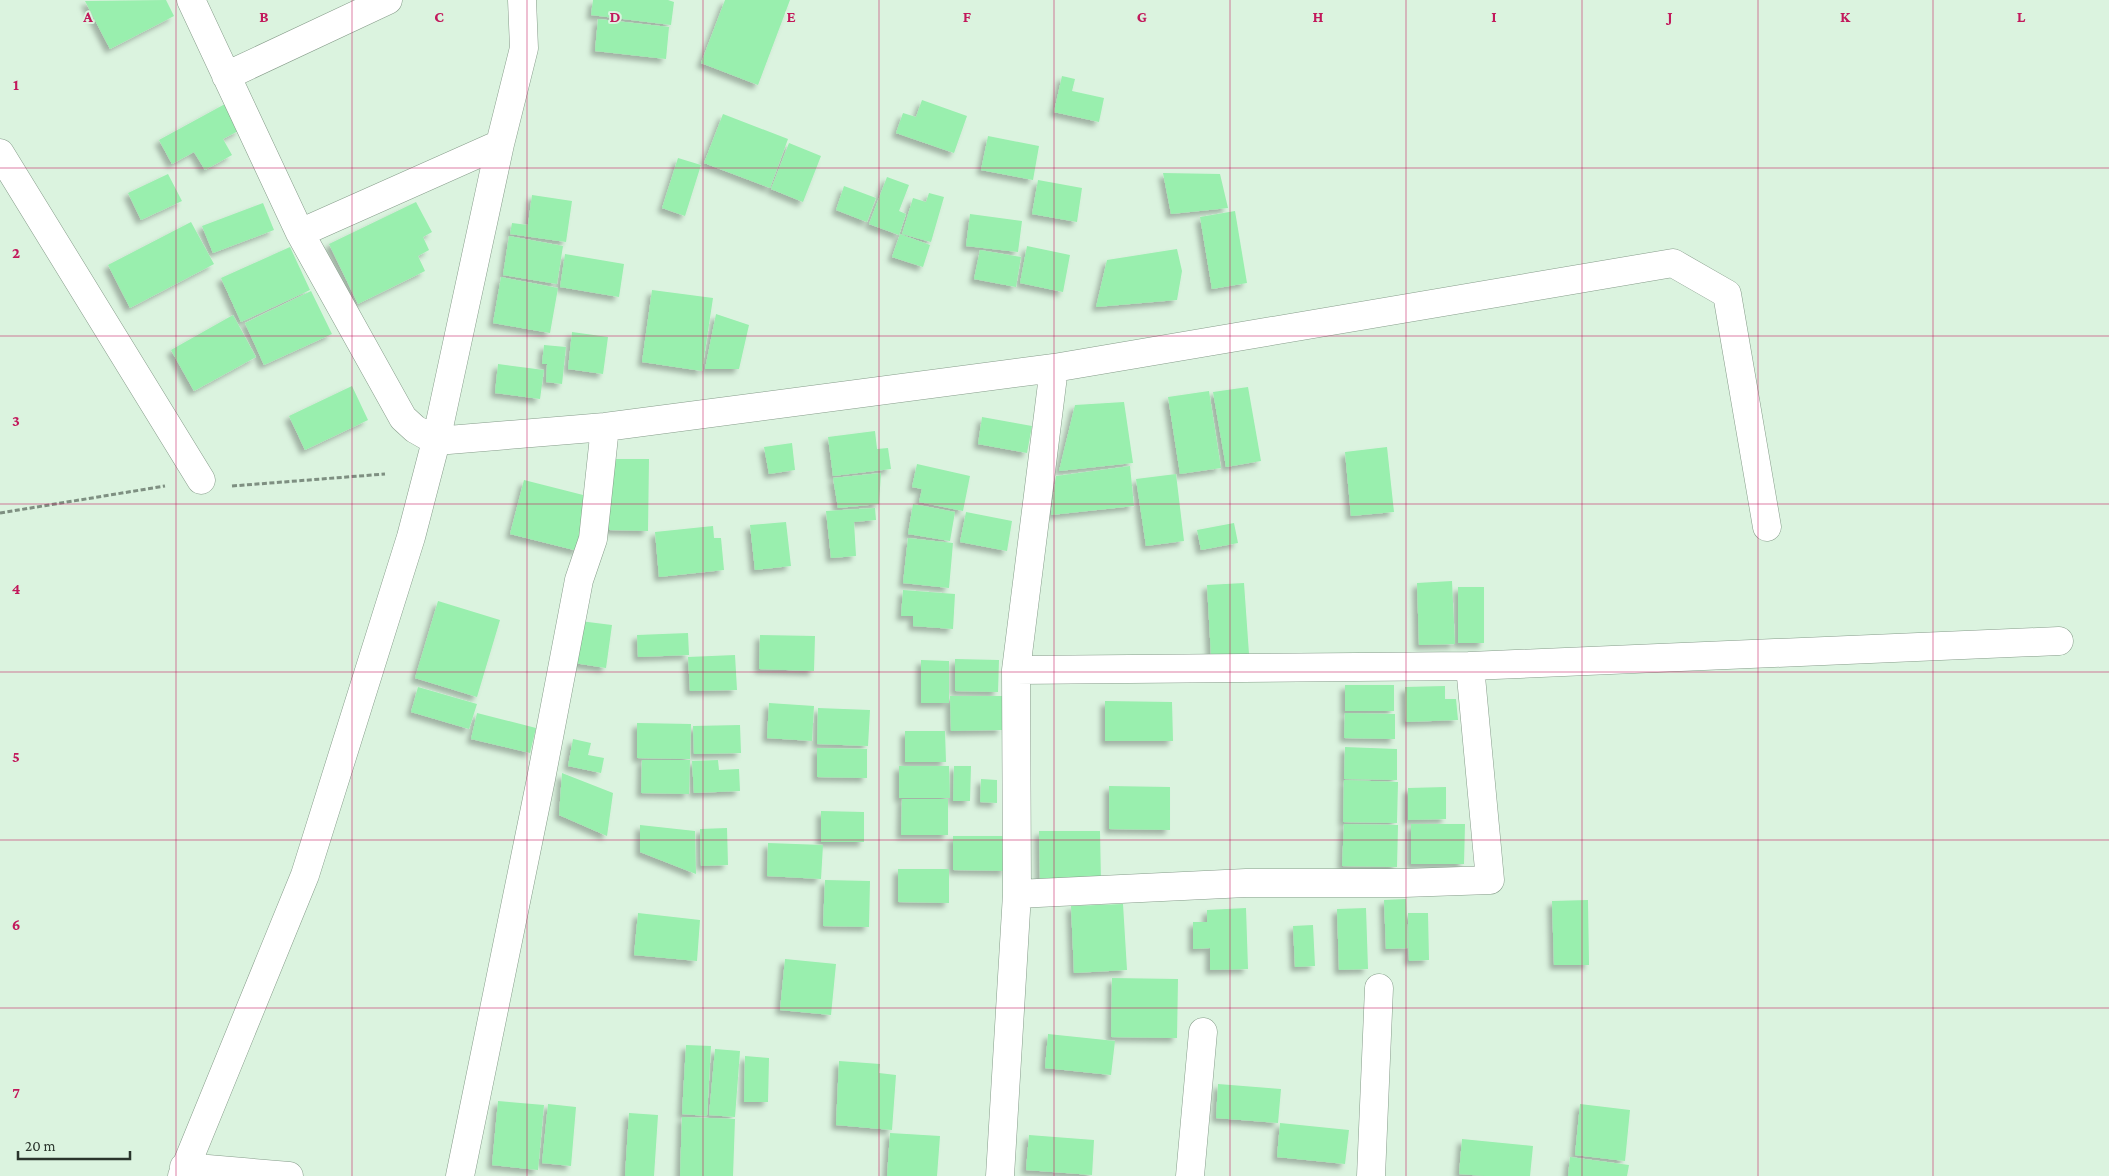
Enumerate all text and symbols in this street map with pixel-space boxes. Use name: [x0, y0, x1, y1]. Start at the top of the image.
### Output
text: A: [82, 8, 93, 25]
text: B: [259, 8, 269, 25]
text: C: [434, 8, 444, 25]
text: D: [609, 8, 621, 25]
text: E: [786, 8, 796, 25]
text: F: [963, 8, 972, 25]
text: G: [1137, 8, 1147, 25]
text: H: [1313, 8, 1324, 25]
text: I: [1491, 8, 1497, 25]
text: J: [1665, 8, 1673, 25]
text: K: [1840, 8, 1851, 25]
text: L: [2017, 8, 2026, 25]
text: 1: [13, 76, 19, 93]
text: 2: [12, 244, 20, 261]
text: 3: [12, 412, 20, 429]
text: 4: [12, 580, 21, 597]
text: 5: [12, 748, 20, 765]
text: 6: [12, 916, 20, 933]
text: 7: [12, 1084, 20, 1101]
scale bar: [18, 1128, 130, 1160]
text: 20 m: [25, 1138, 56, 1154]

